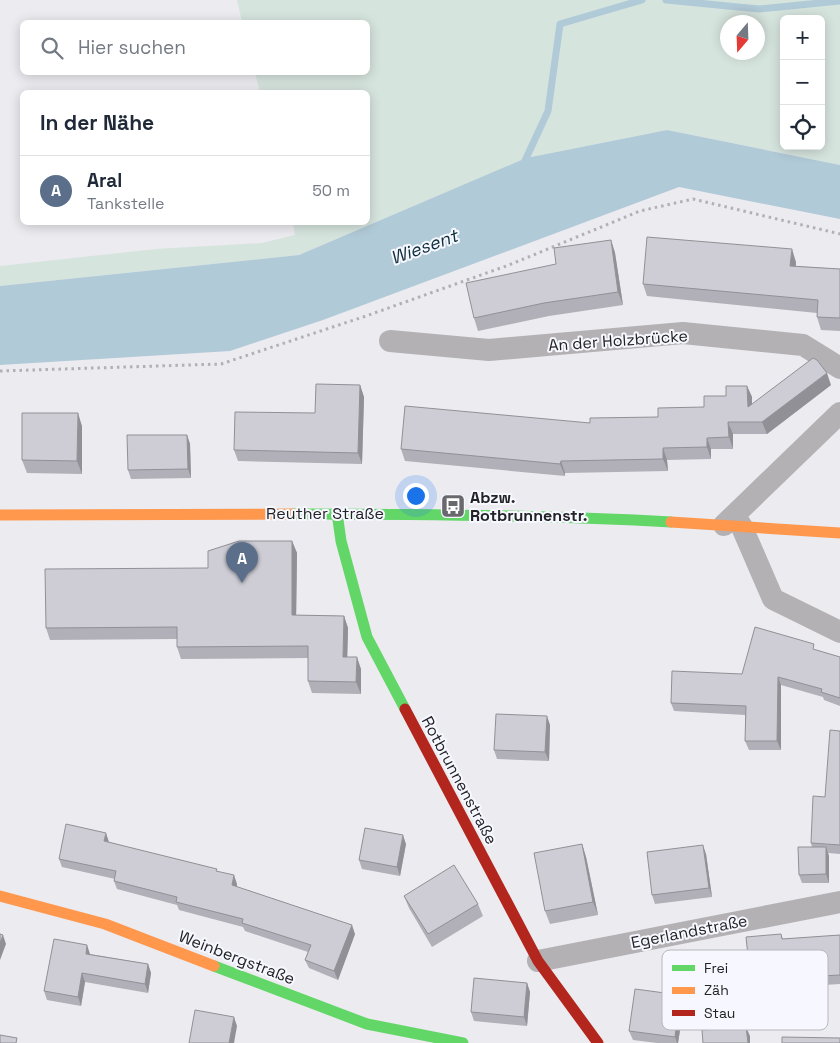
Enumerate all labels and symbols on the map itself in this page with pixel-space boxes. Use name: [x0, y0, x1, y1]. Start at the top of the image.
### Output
north arrow: [720, 15, 765, 60]
water label: Wiesent: [387, 223, 462, 269]
street label: An der Holzbrücke: [548, 325, 689, 356]
your location: [403, 483, 429, 509]
place label: Abzw. Rotbrunnenstr.: [470, 487, 588, 526]
bus stop icon: Abzw. Rotbrunnenstr.: [440, 493, 466, 519]
street label: Reuther Straße: [266, 503, 384, 524]
pin: A: [226, 542, 258, 583]
street label: Rotbrunnenstraße: [417, 713, 502, 848]
street label: Egerlandstraße: [629, 910, 749, 953]
street label: Weinbergstraße: [176, 926, 298, 989]
legend: [662, 950, 828, 1030]
text: Frei: [704, 959, 728, 977]
text: Zäh: [704, 981, 729, 999]
text: Stau: [704, 1004, 735, 1022]

